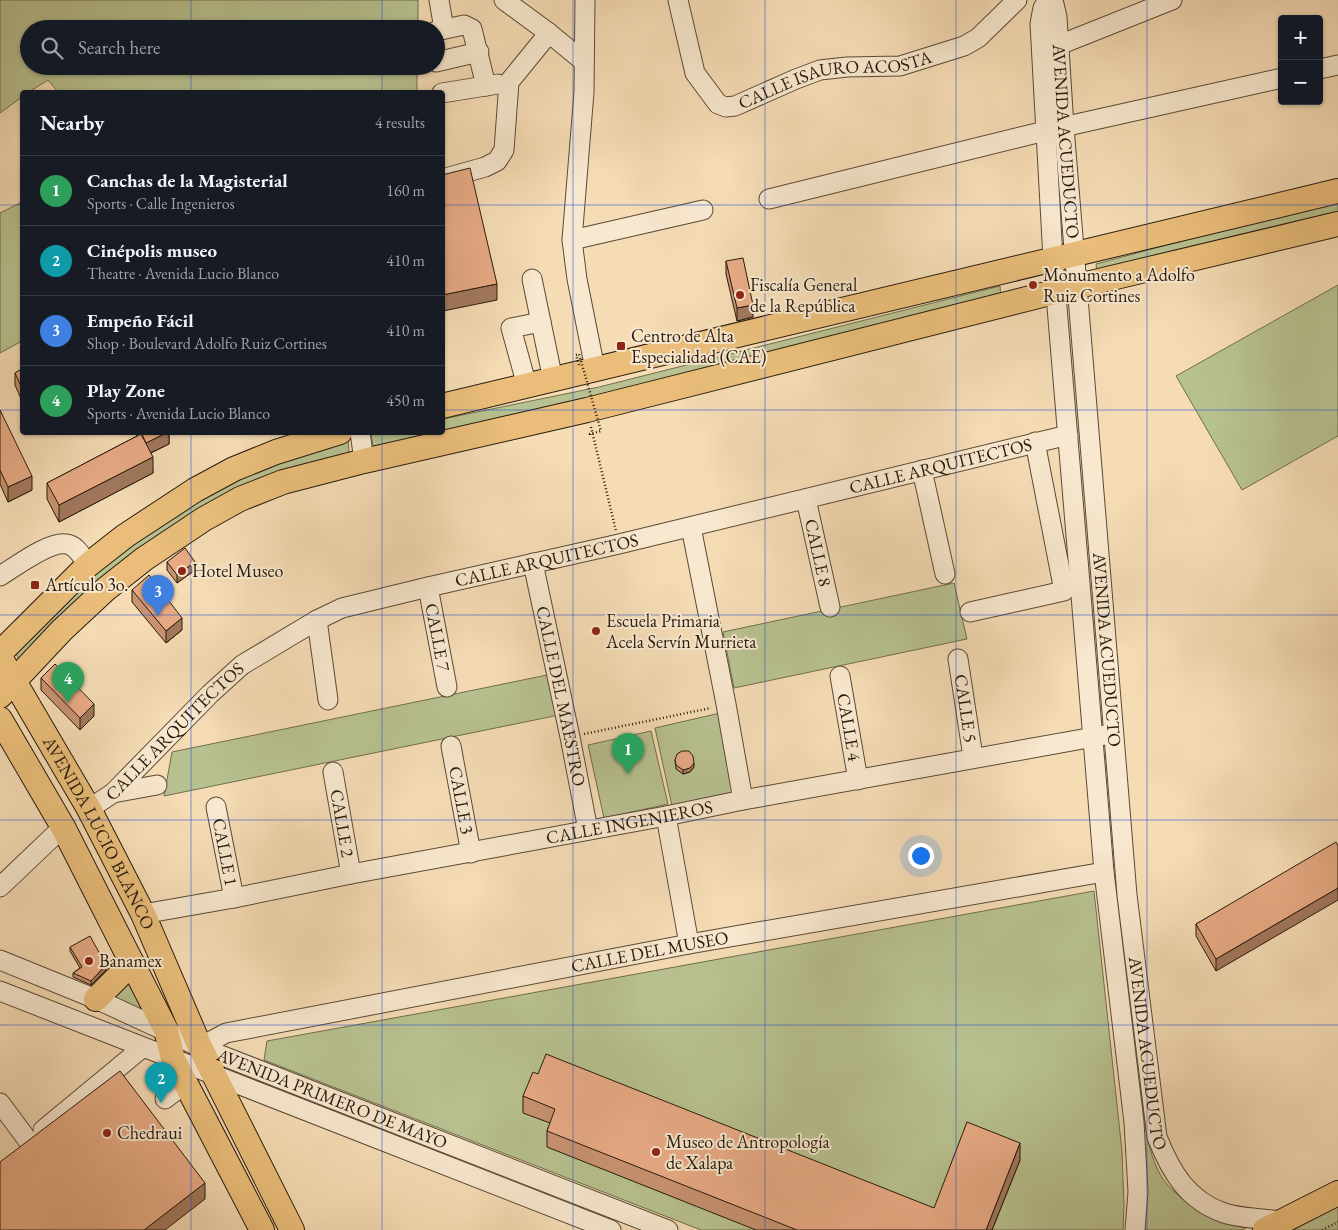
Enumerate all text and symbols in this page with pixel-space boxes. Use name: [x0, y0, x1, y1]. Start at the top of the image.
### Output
map controls: [1278, 15, 1323, 105]
button: +: [1278, 15, 1323, 60]
search box: [20, 20, 445, 75]
icon: search: [38, 34, 66, 62]
text: Search here: [78, 35, 160, 60]
street label: AVENIDA ACUEDUCTO: [1048, 42, 1085, 239]
street label: CALLE ISAURO ACOSTA: [734, 45, 935, 114]
button: −: [1278, 60, 1323, 105]
text: Nearby: [40, 109, 104, 136]
text: 4 results: [375, 112, 425, 133]
text: Canchas de la Magisterial: [87, 168, 288, 193]
text: 1: [52, 180, 60, 201]
text: 160 m: [386, 180, 425, 201]
text: Sports · Calle Ingenieros: [87, 193, 235, 214]
text: Cinépolis museo: [87, 238, 217, 263]
text: 2: [52, 250, 60, 271]
text: 410 m: [386, 250, 425, 271]
text: Theatre · Avenida Lucio Blanco: [87, 263, 279, 284]
place label: Monumento a Adolfo Ruiz Cortines: [1043, 263, 1195, 307]
place label: Fiscalía General de la República: [750, 273, 857, 317]
marker: Monumento a Adolfo Ruiz Cortines: [1027, 279, 1039, 291]
marker: Fiscalía General de la República: [734, 289, 746, 301]
text: Empeño Fácil: [87, 308, 194, 333]
text: 3: [52, 320, 60, 341]
text: 410 m: [386, 320, 425, 341]
place label: Centro de Alta Especialidad (CAE): [631, 324, 767, 368]
text: Shop · Boulevard Adolfo Ruiz Cortines: [87, 333, 327, 354]
marker: Centro de Alta Especialidad (CAE): [615, 340, 627, 352]
text: Play Zone: [87, 378, 165, 403]
text: 4: [52, 390, 60, 411]
text: 450 m: [386, 390, 425, 411]
text: Sports · Avenida Lucio Blanco: [87, 403, 270, 424]
street label: CALLE ARQUITECTOS: [847, 432, 1034, 499]
street label: CALLE 8: [800, 517, 837, 589]
street label: CALLE ARQUITECTOS: [453, 528, 641, 592]
street label: AVENIDA ACUEDUCTO: [1088, 550, 1127, 748]
place label: Hotel Museo: [192, 559, 283, 582]
marker: Hotel Museo: [176, 565, 188, 577]
place label: Artículo 3o.: [44, 573, 128, 596]
pin: 3: [142, 575, 174, 616]
marker: Artículo 3o.: [29, 579, 41, 591]
street label: CALLE 7: [420, 601, 456, 673]
street label: CALLE DEL MAESTRO: [531, 604, 591, 788]
place label: Escuela Primaria Acela Servín Murrieta: [605, 609, 757, 653]
marker: Escuela Primaria Acela Servín Murrieta: [590, 625, 602, 637]
street label: CALLE ARQUITECTOS: [101, 657, 249, 806]
pin: 4: [52, 662, 84, 703]
street label: CALLE 5: [949, 673, 983, 744]
street label: CALLE 4: [832, 691, 867, 763]
street label: AVENIDA LUCIO BLANCO: [37, 731, 160, 933]
pin: 1: [612, 733, 644, 774]
street label: CALLE 3: [444, 764, 479, 836]
street label: CALLE 2: [325, 787, 360, 859]
street label: CALLE INGENIEROS: [544, 795, 715, 849]
street label: CALLE 1: [207, 816, 243, 888]
your location: [908, 843, 934, 869]
street label: CALLE DEL MUSEO: [569, 925, 730, 977]
place label: Banamex: [99, 949, 162, 972]
street label: AVENIDA ACUEDUCTO: [1124, 954, 1173, 1154]
marker: Banamex: [83, 955, 95, 967]
street label: AVENIDA PRIMERO DE MAYO: [213, 1042, 451, 1154]
pin: 2: [145, 1062, 177, 1103]
place label: Chedraui: [117, 1121, 183, 1144]
marker: Chedraui: [101, 1127, 113, 1139]
place label: Museo de Antropología de Xalapa: [666, 1130, 831, 1174]
marker: Museo de Antropología de Xalapa: [650, 1146, 662, 1158]

